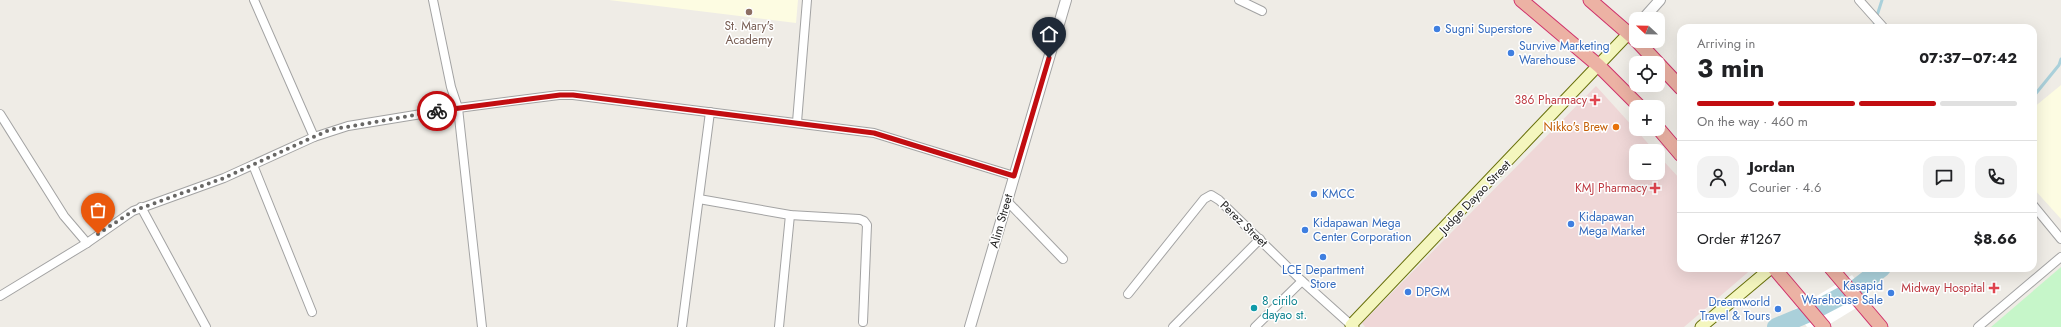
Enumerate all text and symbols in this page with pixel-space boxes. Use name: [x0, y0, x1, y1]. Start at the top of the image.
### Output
marker: St. Mary's Academy: [744, 7, 754, 17]
north arrow: [1629, 12, 1665, 48]
map controls: [1629, 12, 1665, 180]
place label: St. Mary's Academy: [725, 17, 774, 49]
pin: [1032, 17, 1066, 58]
place label: Sugni Superstore: [1445, 20, 1532, 38]
icon: home: [1038, 23, 1060, 45]
marker: Sugni Superstore: [1432, 24, 1442, 34]
text: Arriving in: [1697, 34, 1755, 53]
place label: Survive Marketing Warehouse: [1519, 37, 1610, 69]
text: 07:37–07:42: [1919, 47, 2017, 69]
marker: Survive Marketing Warehouse: [1506, 48, 1516, 58]
text: 3 min: [1697, 49, 1764, 87]
button: locate: [1629, 56, 1665, 92]
courier: [417, 91, 457, 131]
place label: 386 Pharmacy: [1514, 91, 1588, 109]
marker: 386 Pharmacy: [1590, 95, 1600, 105]
icon: bike: [426, 100, 448, 122]
button: +: [1629, 100, 1665, 136]
text: On the way · 460 m: [1697, 112, 1808, 131]
place label: Nikko's Brew: [1544, 118, 1609, 136]
marker: Nikko's Brew: [1611, 122, 1621, 132]
button: −: [1629, 144, 1665, 180]
street label: Judge Dayao Street: [1434, 156, 1515, 239]
button: person: [1697, 156, 1739, 198]
text: Jordan: [1749, 156, 1795, 178]
button: chat: [1923, 156, 1965, 198]
button: phone: [1975, 156, 2017, 198]
text: Courier · 4.6: [1749, 178, 1822, 197]
place label: KMJ Pharmacy: [1575, 179, 1648, 197]
marker: KMJ Pharmacy: [1650, 183, 1660, 193]
place label: KMCC: [1322, 185, 1355, 203]
marker: KMCC: [1309, 189, 1319, 199]
street label: Alim Street: [985, 192, 1017, 250]
pin: [81, 193, 115, 234]
street label: Perez Street: [1216, 197, 1272, 251]
icon: bag: [87, 199, 109, 221]
place label: Kidapawan Mega Market: [1579, 208, 1645, 240]
place label: Kidapawan Mega Center Corporation: [1313, 214, 1412, 246]
marker: Kidapawan Mega Market: [1566, 219, 1576, 229]
marker: Kidapawan Mega Center Corporation: [1300, 225, 1310, 235]
text: Order #1267: [1697, 228, 1781, 250]
text: $8.66: [1974, 228, 2017, 250]
marker: LCE Department Store: [1318, 252, 1328, 262]
place label: LCE Department Store: [1282, 261, 1364, 293]
place label: Kasapid Warehouse Sale: [1801, 277, 1883, 309]
place label: Midway Hospital: [1901, 279, 1985, 297]
marker: Midway Hospital: [1988, 282, 2000, 294]
place label: DPGM: [1416, 283, 1450, 301]
marker: DPGM: [1403, 287, 1413, 297]
marker: Kasapid Warehouse Sale: [1886, 288, 1896, 298]
place label: 8 cirilo dayao st.: [1262, 292, 1307, 324]
place label: Dreamworld Travel & Tours: [1700, 293, 1770, 325]
marker: 8 cirilo dayao st.: [1249, 303, 1259, 313]
marker: Dreamworld Travel & Tours: [1773, 304, 1783, 314]

